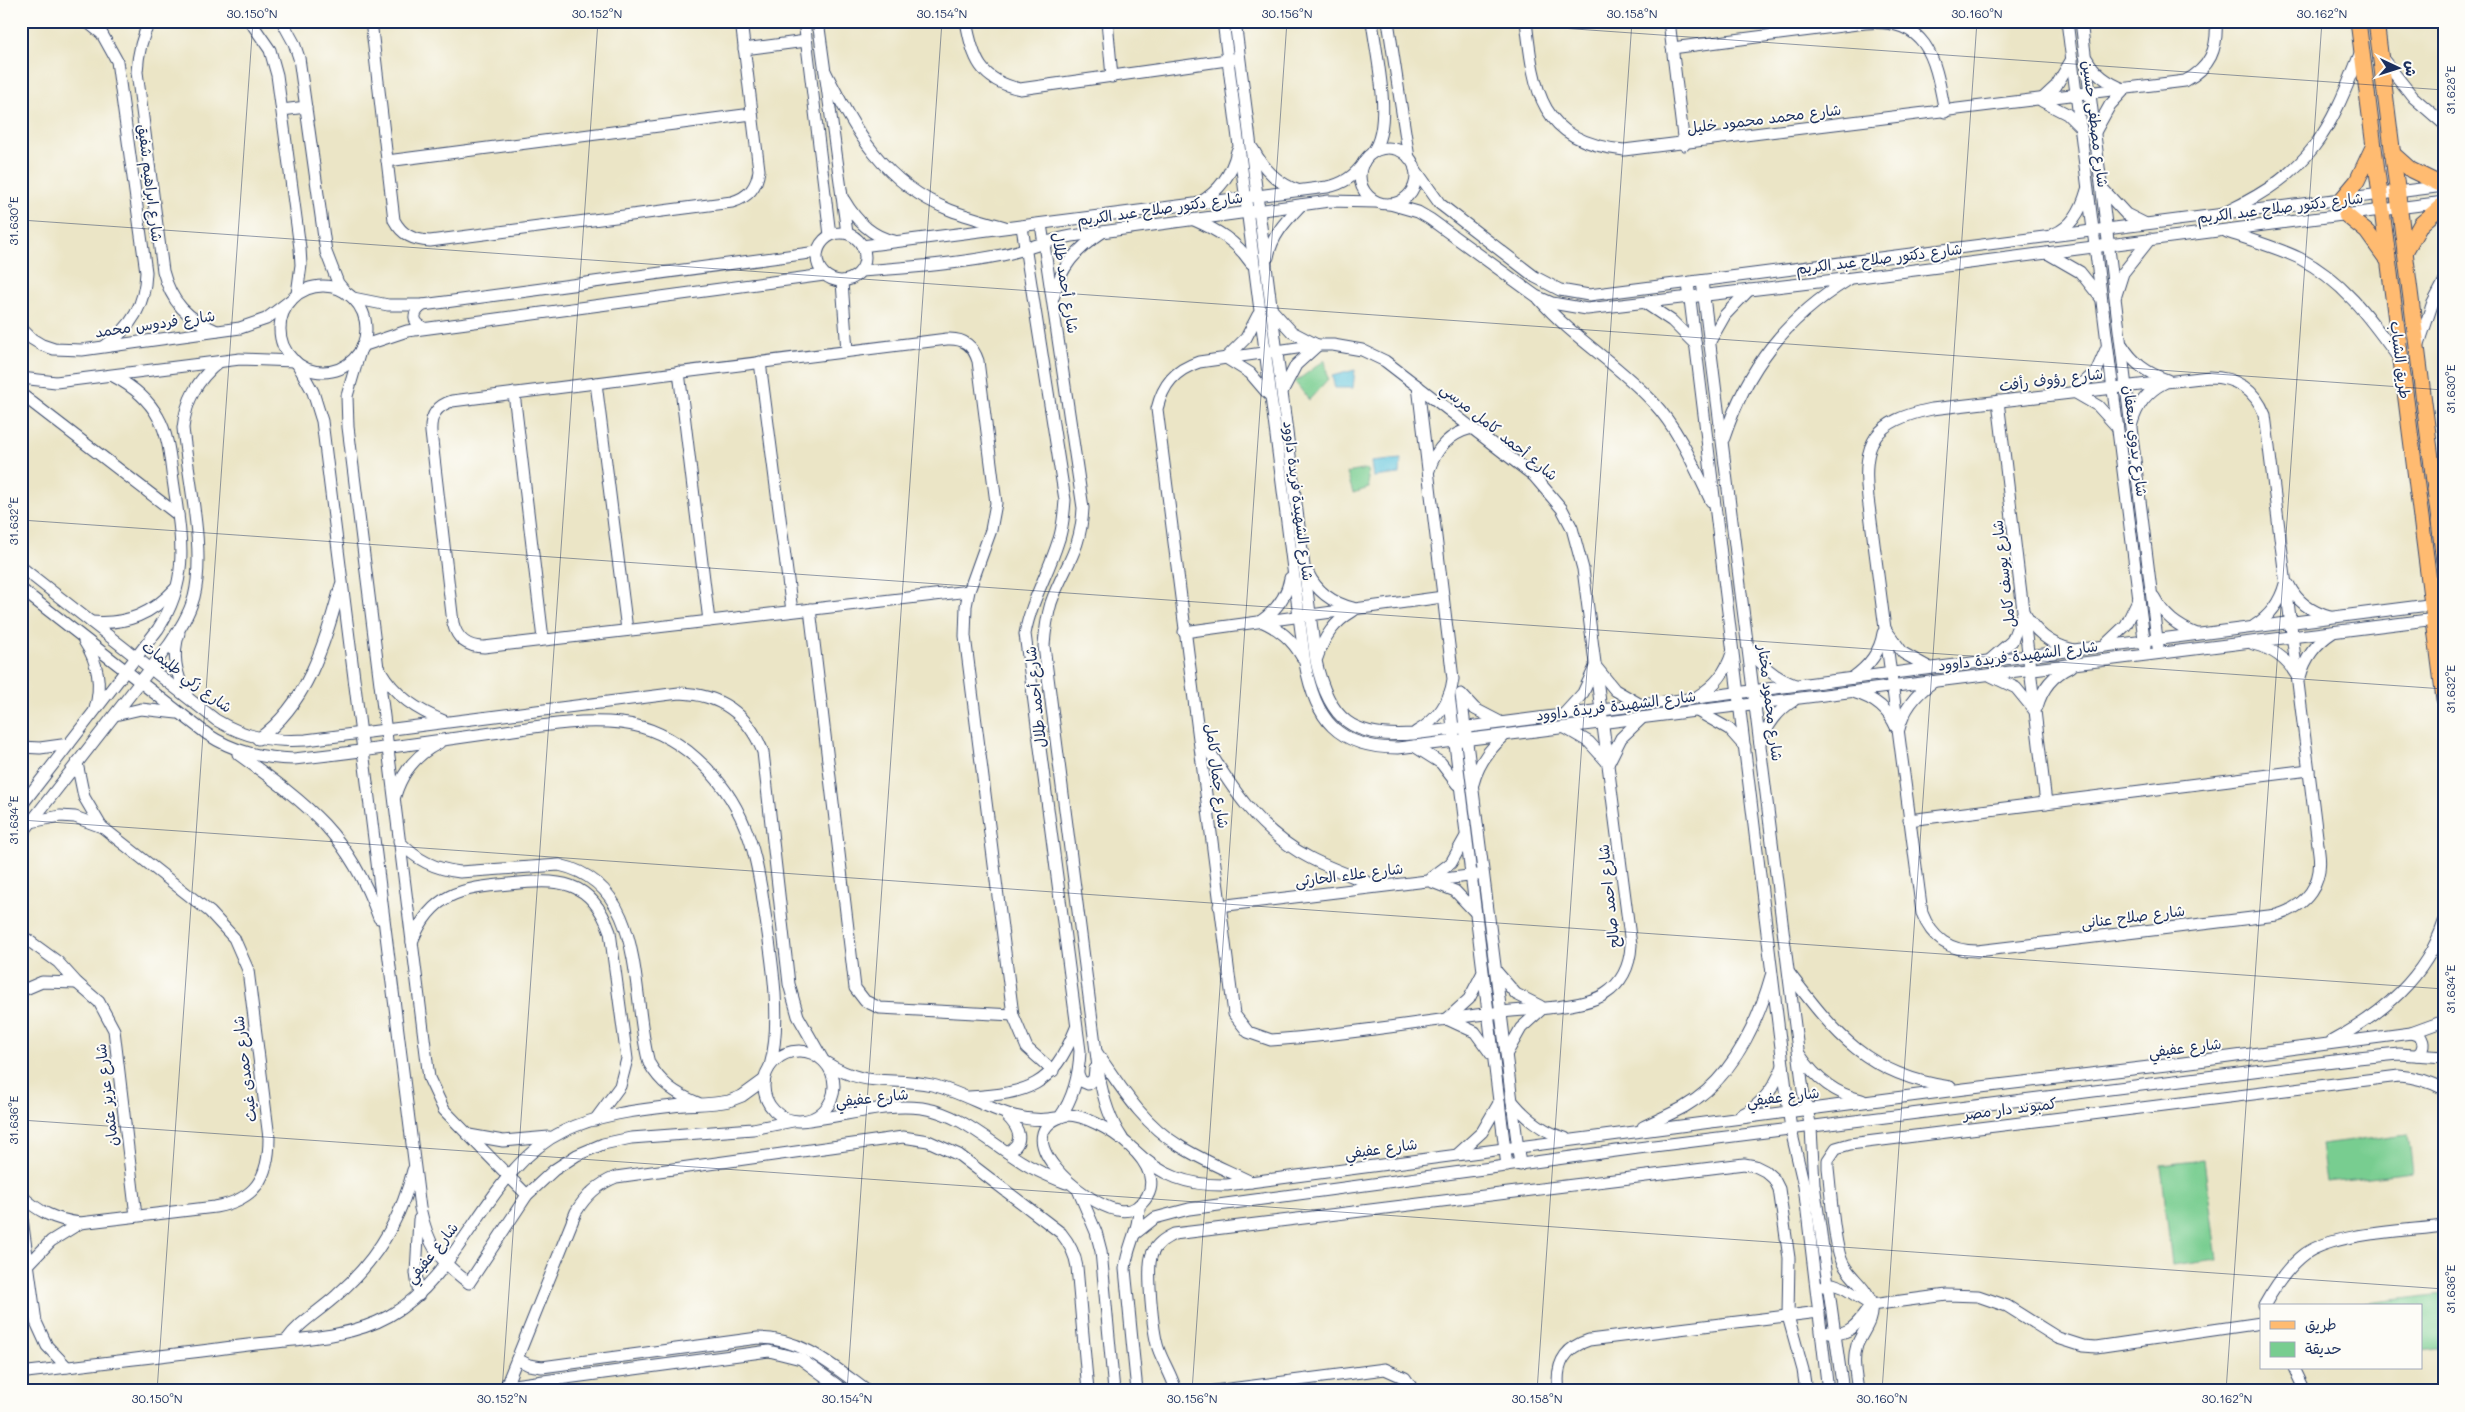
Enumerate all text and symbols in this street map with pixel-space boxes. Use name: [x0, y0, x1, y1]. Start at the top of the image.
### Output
text: 30.150°N: [226, 5, 278, 21]
text: 30.152°N: [572, 5, 622, 21]
text: 30.154°N: [917, 5, 967, 21]
text: 30.156°N: [1261, 5, 1313, 21]
text: 30.158°N: [1606, 5, 1658, 21]
text: 30.160°N: [1951, 5, 2003, 21]
text: 30.162°N: [2297, 5, 2347, 21]
north arrow: [2372, 42, 2422, 92]
street label: شارع مصطفى حسين: [2077, 59, 2114, 189]
text: ش: [2401, 61, 2421, 77]
text: 31.628°E: [2442, 66, 2458, 114]
street label: شارع محمد محمود خليل: [1686, 99, 1842, 138]
street label: شارع ابراهيم شفيق: [131, 123, 168, 243]
street label: شارع دكتور صلاح عبد الكريم: [1076, 186, 1245, 233]
street label: شارع دكتور صلاح عبد الكريم: [2196, 187, 2365, 230]
text: 31.630°E: [5, 196, 21, 246]
street label: شارع أحمد طلال: [1047, 231, 1084, 335]
street label: شارع دكتور صلاح عبد الكريم: [1795, 238, 1964, 281]
street label: شارع فردوس محمد: [93, 305, 216, 342]
street label: طريق الشباب: [2386, 320, 2416, 400]
street label: شارع رؤوف رأفت: [1998, 363, 2104, 396]
text: 31.630°E: [2442, 364, 2458, 414]
street label: شارع أحمد كامل مرسي: [1434, 378, 1562, 488]
street label: شارع بدوي سعفان: [2117, 384, 2153, 498]
street label: شارع الشهيدة فريدة داوود: [1278, 420, 1319, 582]
text: 31.632°E: [5, 497, 21, 545]
street label: شارع يوسف كامل: [1986, 519, 2021, 629]
street label: شارع الشهيدة فريدة داوود: [1937, 635, 2099, 676]
street label: شارع زكي طليمات: [136, 636, 237, 720]
street label: شارع محمود مختار: [1753, 643, 1788, 762]
street label: شارع أحمد طلال: [1020, 645, 1051, 749]
text: 31.632°E: [2442, 665, 2458, 713]
street label: شارع الشهيدة فريدة داوود: [1535, 685, 1697, 726]
street label: شارع جمال كامل: [1201, 722, 1234, 830]
text: 31.634°E: [5, 795, 21, 844]
street label: شارع احمد صالح: [1593, 843, 1624, 949]
street label: شارع علاء الحارثى: [1293, 857, 1404, 892]
street label: شارع صلاح عنانى: [2080, 900, 2186, 933]
text: 31.634°E: [2442, 964, 2458, 1013]
street label: شارع حمدى غيث: [228, 1015, 261, 1123]
street label: شارع عفيفي: [2147, 1033, 2223, 1065]
street label: شارع عزيز عثمان: [90, 1042, 123, 1148]
street label: شارع عفيفي: [1745, 1082, 1821, 1114]
street label: شارع عفيفي: [834, 1083, 910, 1115]
street label: كمبوند دار مصر: [1960, 1092, 2058, 1124]
text: 31.636°E: [5, 1095, 21, 1144]
street label: شارع عفيفي: [1343, 1133, 1419, 1167]
street label: شارع عفيفي: [400, 1218, 465, 1290]
text: 31.636°E: [2442, 1264, 2458, 1313]
legend: [2260, 1304, 2422, 1370]
text: طريق: [2305, 1314, 2337, 1334]
text: حديقة: [2305, 1338, 2342, 1358]
text: 30.150°N: [131, 1390, 183, 1406]
text: 30.152°N: [477, 1390, 527, 1406]
text: 30.154°N: [822, 1390, 872, 1406]
text: 30.156°N: [1166, 1390, 1218, 1406]
text: 30.158°N: [1511, 1390, 1563, 1406]
text: 30.160°N: [1856, 1390, 1908, 1406]
text: 30.162°N: [2202, 1390, 2252, 1406]

